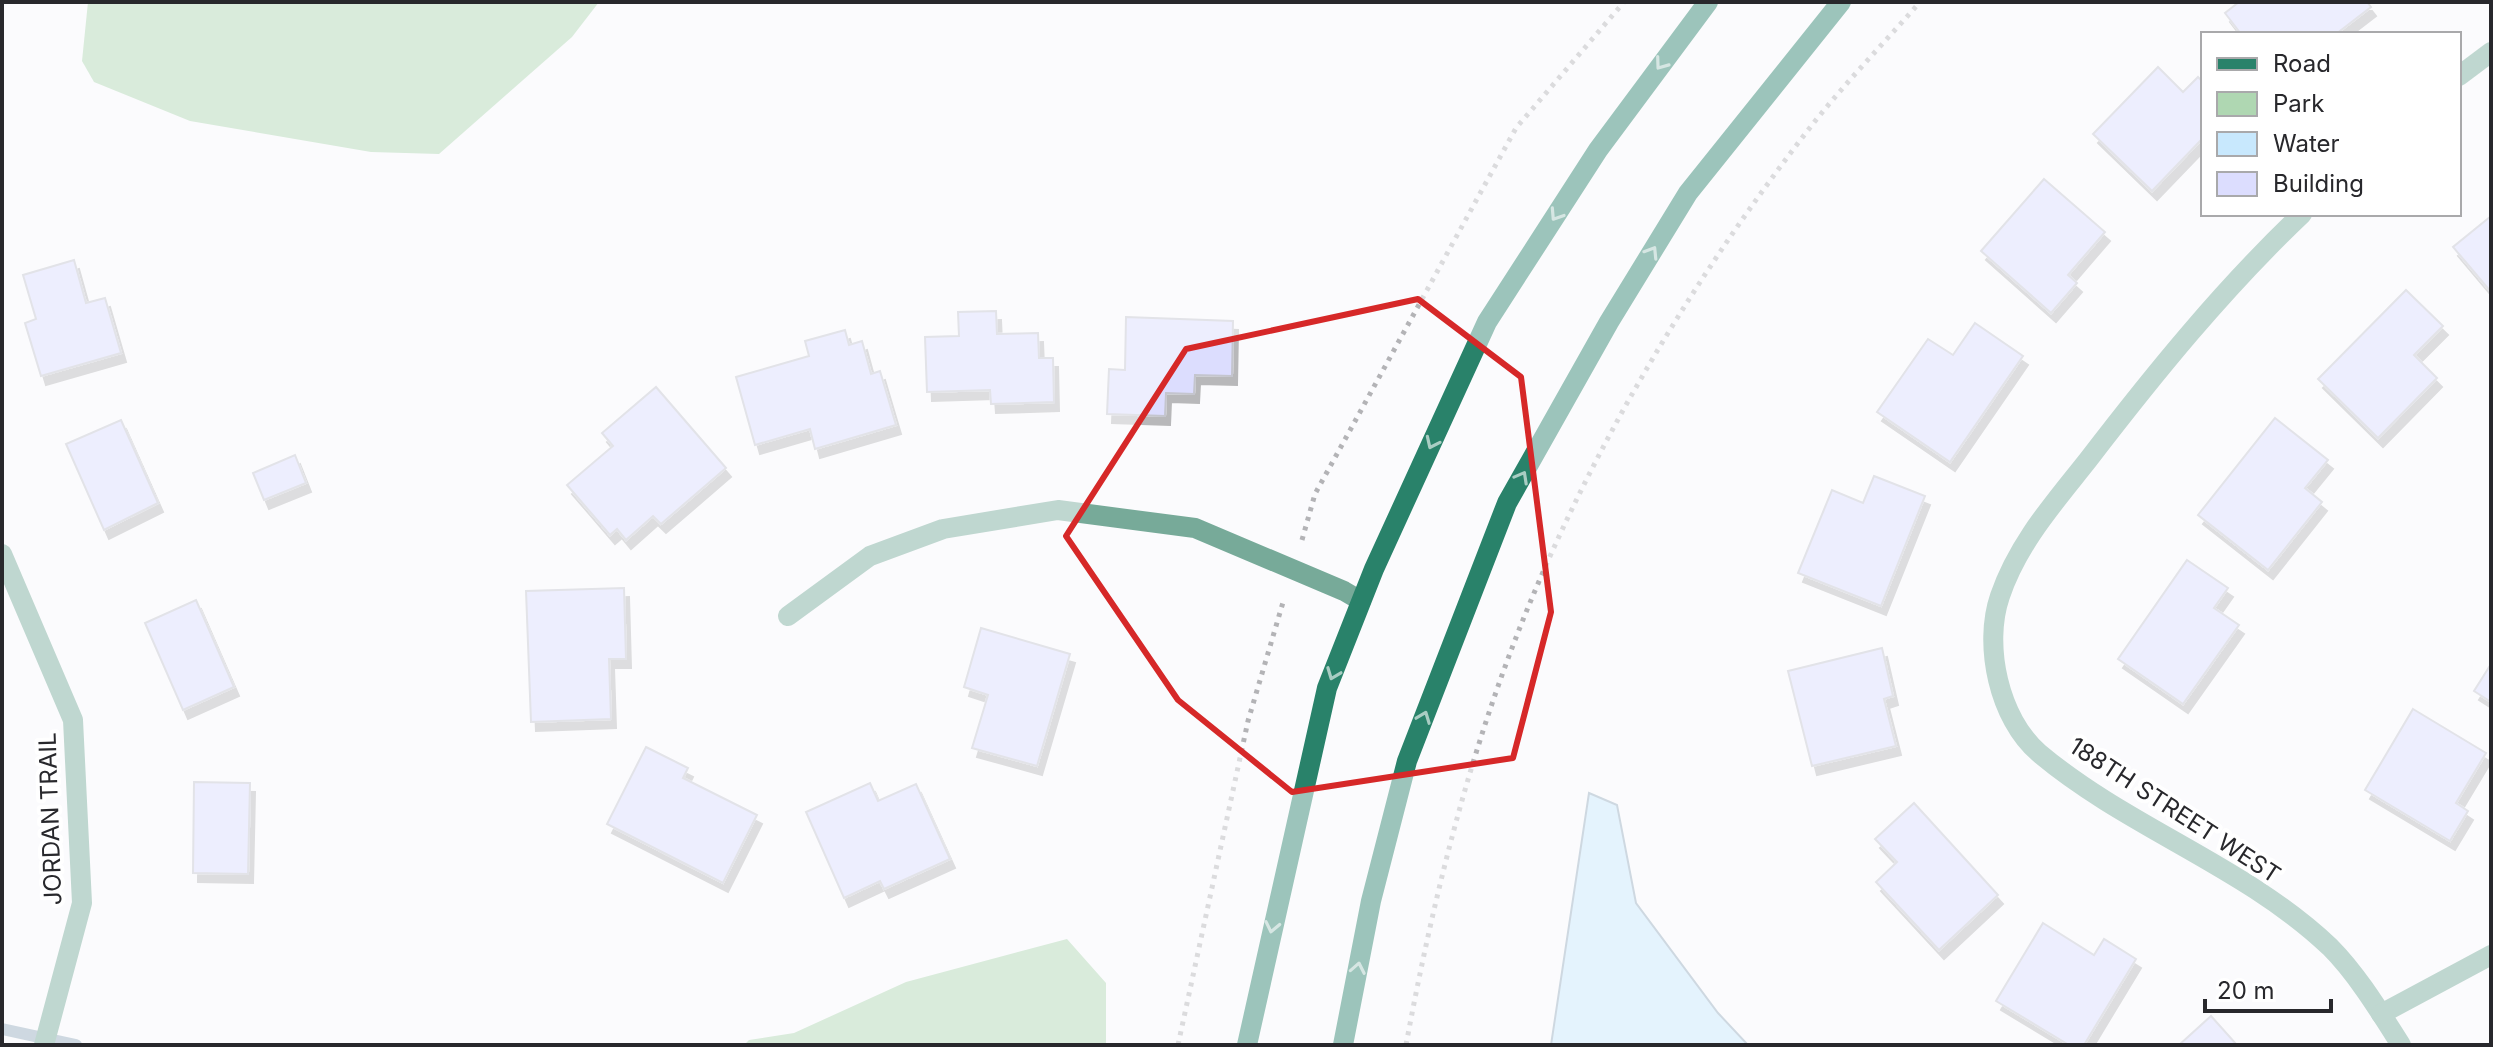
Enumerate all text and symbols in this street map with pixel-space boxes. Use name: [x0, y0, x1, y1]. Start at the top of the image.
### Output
legend: [2201, 32, 2461, 216]
text: Road: [2273, 49, 2331, 78]
one-way arrow: [1656, 56, 1671, 70]
text: Park: [2273, 89, 2324, 118]
text: Water: [2273, 129, 2340, 158]
text: Building: [2273, 169, 2364, 198]
one-way arrow: [1551, 207, 1566, 221]
one-way arrow: [1642, 246, 1658, 261]
one-way arrow: [1425, 435, 1441, 449]
one-way arrow: [1512, 471, 1528, 486]
one-way arrow: [1326, 666, 1343, 680]
one-way arrow: [1414, 711, 1431, 725]
street label: 188TH STREET WEST: [2064, 731, 2286, 889]
street label: JORDAN TRAIL: [32, 732, 68, 906]
one-way arrow: [1264, 919, 1281, 933]
one-way arrow: [1349, 962, 1366, 975]
scale bar: [2205, 963, 2331, 1013]
text: 20 m: [2217, 976, 2275, 1005]

